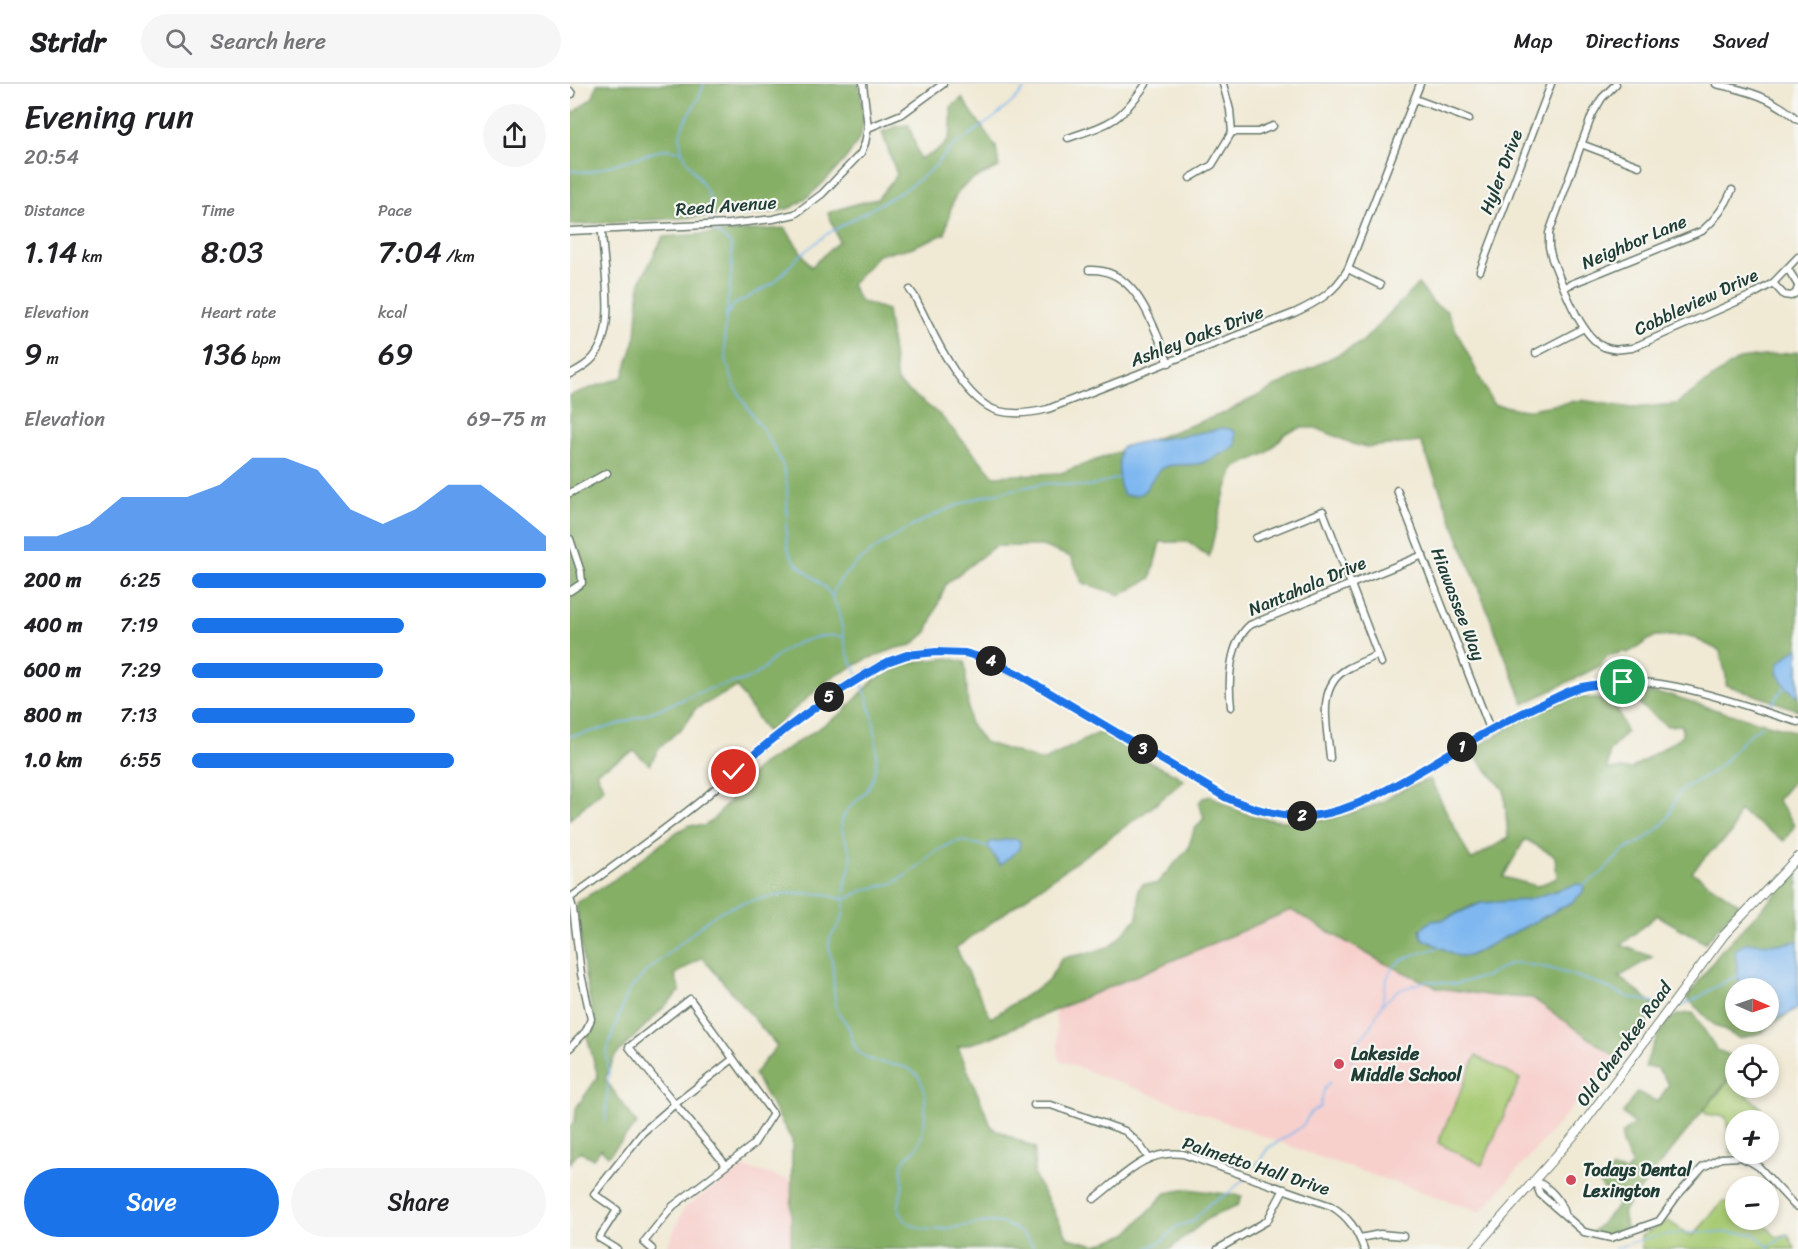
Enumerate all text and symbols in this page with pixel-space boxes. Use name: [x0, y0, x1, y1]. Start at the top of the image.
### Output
search box: [141, 14, 561, 68]
text: Stridr: [30, 17, 105, 66]
text: Search here: [210, 22, 326, 61]
text: Map: [1514, 22, 1552, 60]
text: Directions: [1585, 22, 1680, 60]
text: Saved: [1713, 22, 1768, 60]
icon: search: [162, 25, 195, 58]
text: Evening run: [24, 88, 194, 146]
button: share: [483, 104, 546, 167]
street label: Hyler Drive: [1470, 125, 1532, 219]
text: 20:54: [24, 140, 79, 175]
street label: Reed Avenue: [674, 187, 778, 225]
text: Distance: [24, 196, 85, 225]
text: Time: [201, 196, 235, 225]
text: Pace: [378, 196, 412, 225]
street label: Neighbor Lane: [1576, 205, 1692, 279]
text: 1.14: [24, 225, 78, 279]
text: 8:03: [201, 225, 264, 279]
text: 7:04: [378, 225, 442, 279]
text: km: [78, 242, 103, 271]
text: /km: [442, 242, 475, 271]
street label: Cobbleview Drive: [1628, 259, 1764, 345]
street label: Ashley Oaks Drive: [1125, 296, 1269, 377]
text: Elevation: [24, 298, 89, 327]
text: Heart rate: [201, 298, 276, 327]
text: kcal: [378, 298, 407, 327]
text: 9: [24, 327, 42, 381]
text: 136: [201, 327, 247, 381]
text: 69: [378, 327, 413, 381]
text: m: [42, 344, 59, 373]
text: bpm: [247, 344, 281, 373]
text: Elevation: [24, 402, 105, 437]
text: 69–75 m: [467, 402, 546, 437]
street label: Hiawassee Way: [1422, 543, 1495, 666]
street label: Nantahala Drive: [1243, 547, 1371, 625]
text: 200 m: [24, 563, 81, 598]
text: 6:25: [120, 563, 161, 598]
text: 400 m: [24, 608, 82, 643]
text: 7:19: [120, 608, 158, 643]
pin: 4: [976, 646, 1006, 676]
text: 4: [986, 646, 996, 675]
text: 600 m: [24, 653, 81, 688]
text: 7:29: [120, 653, 161, 688]
pin: [1597, 656, 1648, 707]
icon: arrive: [1606, 665, 1639, 698]
pin: 5: [814, 682, 844, 712]
text: 5: [824, 682, 834, 711]
text: 800 m: [24, 698, 82, 733]
text: 7:13: [120, 698, 157, 733]
pin: 1: [1447, 732, 1477, 762]
text: 1: [1459, 732, 1465, 761]
pin: 3: [1128, 734, 1158, 764]
text: 3: [1139, 734, 1147, 763]
text: 1.0 km: [24, 743, 82, 778]
text: 6:55: [120, 743, 162, 778]
pin: [708, 746, 759, 797]
icon: check: [717, 755, 750, 788]
pin: 2: [1287, 801, 1317, 831]
text: 2: [1297, 801, 1307, 830]
street label: Old Cherokee Road: [1568, 973, 1681, 1113]
north arrow: [1725, 978, 1779, 1032]
map controls: [1725, 978, 1779, 1230]
place label: Lakeside Middle School: [1350, 1038, 1462, 1091]
button: locate: [1725, 1044, 1779, 1098]
marker: Lakeside Middle School: [1332, 1057, 1346, 1071]
button: +: [1725, 1110, 1779, 1164]
street label: Palmetto Hall Drive: [1178, 1127, 1334, 1205]
place label: Todays Dental Lexington: [1583, 1154, 1692, 1207]
button: Save: [24, 1168, 279, 1237]
button: Share: [291, 1168, 546, 1237]
marker: Todays Dental Lexington: [1564, 1173, 1578, 1187]
button: −: [1725, 1176, 1779, 1230]

